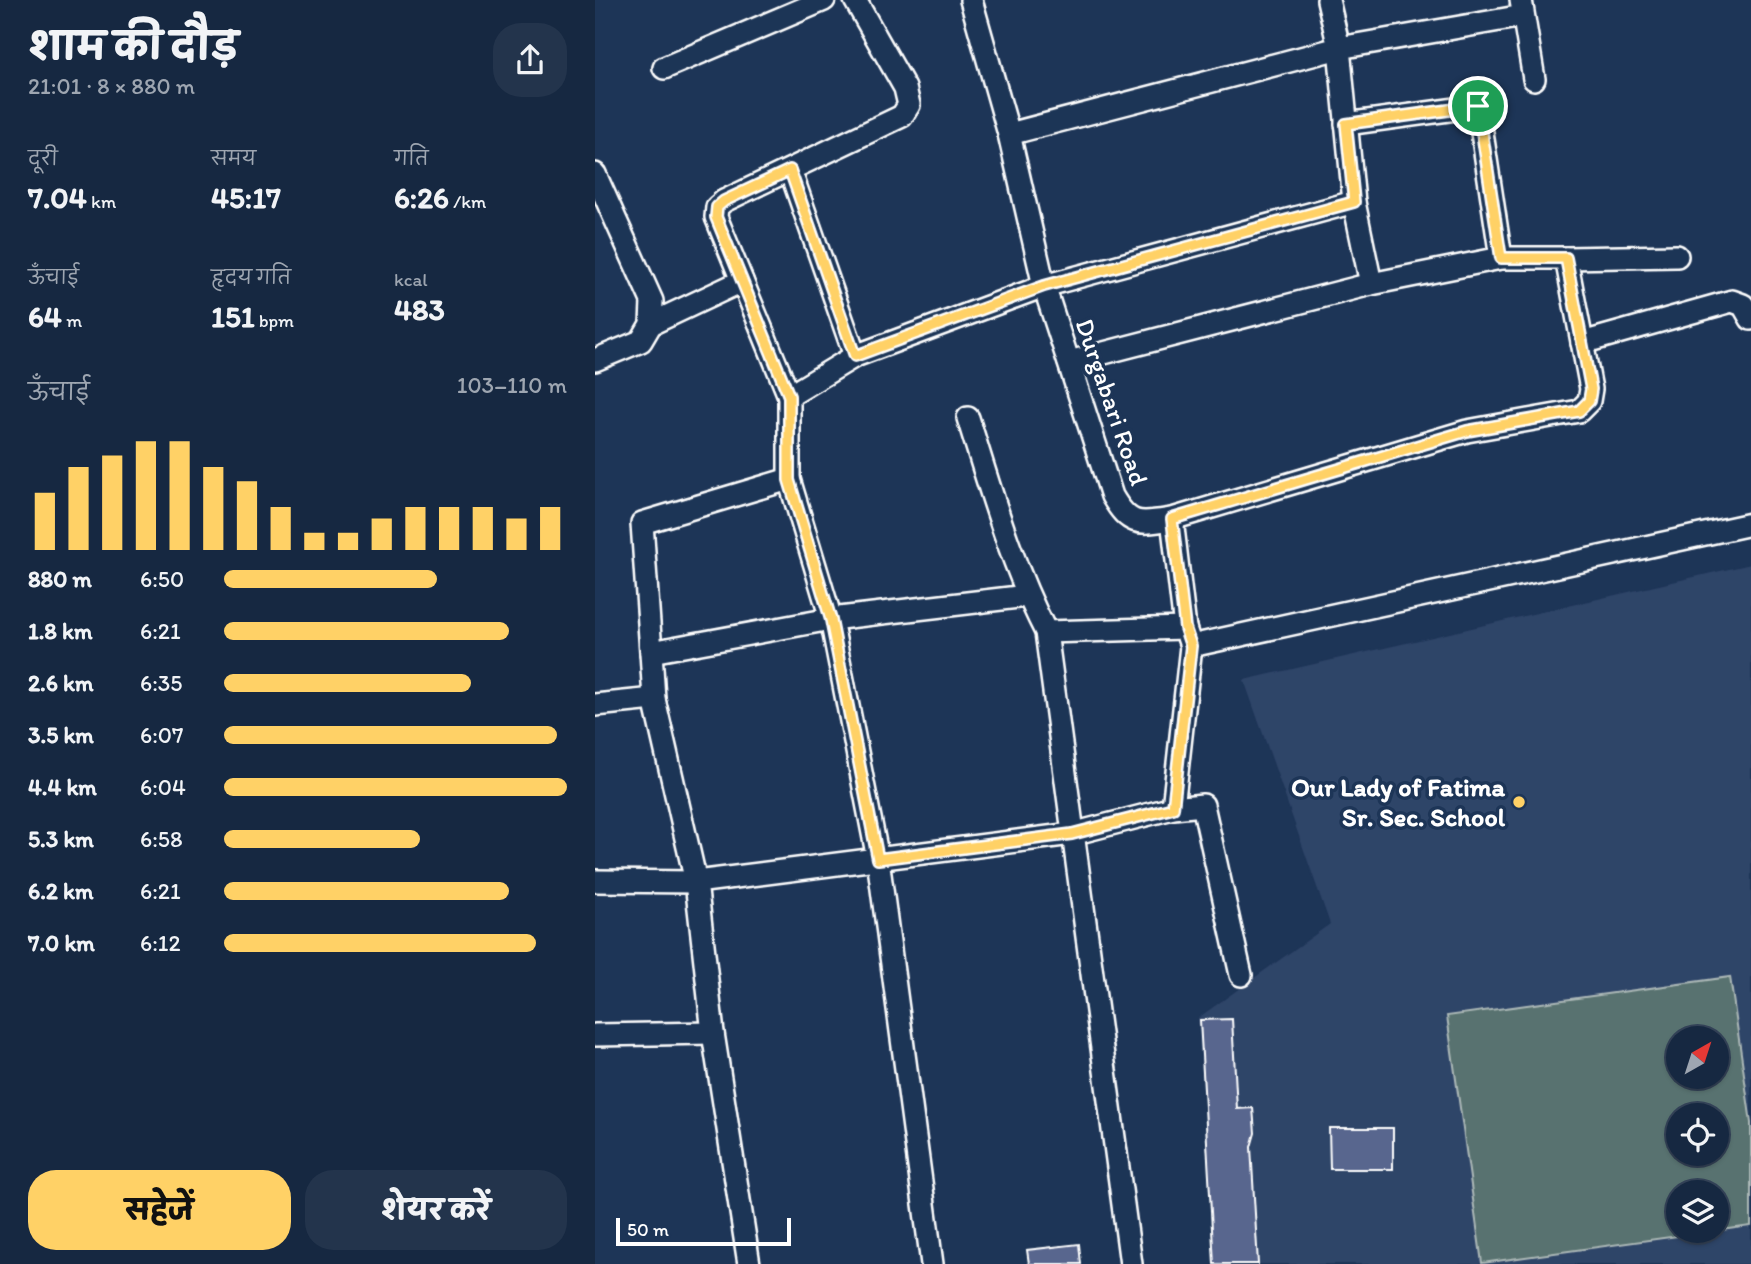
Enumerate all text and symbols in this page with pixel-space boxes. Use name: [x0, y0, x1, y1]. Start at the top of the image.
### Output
text: शाम की दौड़: [28, 23, 238, 69]
button: share: [493, 23, 567, 97]
text: 21:01 · 8 × 880 m: [28, 72, 195, 100]
pin: [1448, 76, 1508, 136]
icon: arrive: [1459, 87, 1497, 125]
text: दूरी: [28, 147, 58, 170]
text: समय: [211, 147, 256, 170]
text: गति: [394, 147, 429, 170]
text: 7.04: [28, 179, 87, 216]
text: 45:17: [211, 179, 281, 216]
text: 6:26: [394, 179, 449, 216]
text: km: [87, 190, 116, 213]
text: /km: [449, 190, 486, 213]
text: ऊँचाई: [28, 266, 79, 289]
text: हृदय गति: [211, 266, 291, 289]
text: kcal: [394, 268, 428, 291]
text: 483: [394, 291, 445, 328]
text: 64: [28, 298, 62, 335]
text: 151: [211, 298, 255, 335]
text: m: [62, 309, 82, 332]
text: bpm: [255, 309, 294, 332]
street label: Durgabari Road: [1069, 314, 1156, 490]
text: 103–110 m: [457, 371, 567, 399]
text: ऊँचाई: [28, 378, 90, 406]
text: 880 m: [28, 565, 92, 593]
text: 6:50: [140, 565, 184, 593]
text: 1.8 km: [28, 617, 93, 645]
text: 6:21: [140, 617, 181, 645]
text: 2.6 km: [28, 669, 94, 697]
text: 6:35: [140, 669, 182, 697]
text: 3.5 km: [28, 721, 94, 749]
text: 6:07: [140, 721, 183, 749]
place label: Our Lady of Fatima Sr. Sec. School: [1291, 771, 1506, 833]
text: 4.4 km: [28, 773, 97, 801]
text: 6:04: [140, 773, 186, 801]
marker: Our Lady of Fatima Sr. Sec. School: [1511, 794, 1527, 810]
text: 5.3 km: [28, 825, 94, 853]
text: 6:58: [140, 825, 182, 853]
text: 6.2 km: [28, 877, 94, 905]
text: 6:21: [140, 877, 181, 905]
text: 7.0 km: [28, 929, 95, 957]
text: 6:12: [140, 929, 181, 957]
north arrow: [1666, 1026, 1729, 1088]
map controls: [1666, 1026, 1729, 1243]
button: locate: [1666, 1103, 1729, 1166]
button: सहेजें: [28, 1170, 291, 1250]
button: शेयर करें: [305, 1170, 567, 1250]
button: layers: [1666, 1180, 1729, 1243]
scale bar: [616, 1215, 791, 1247]
text: 50 m: [627, 1218, 669, 1241]

